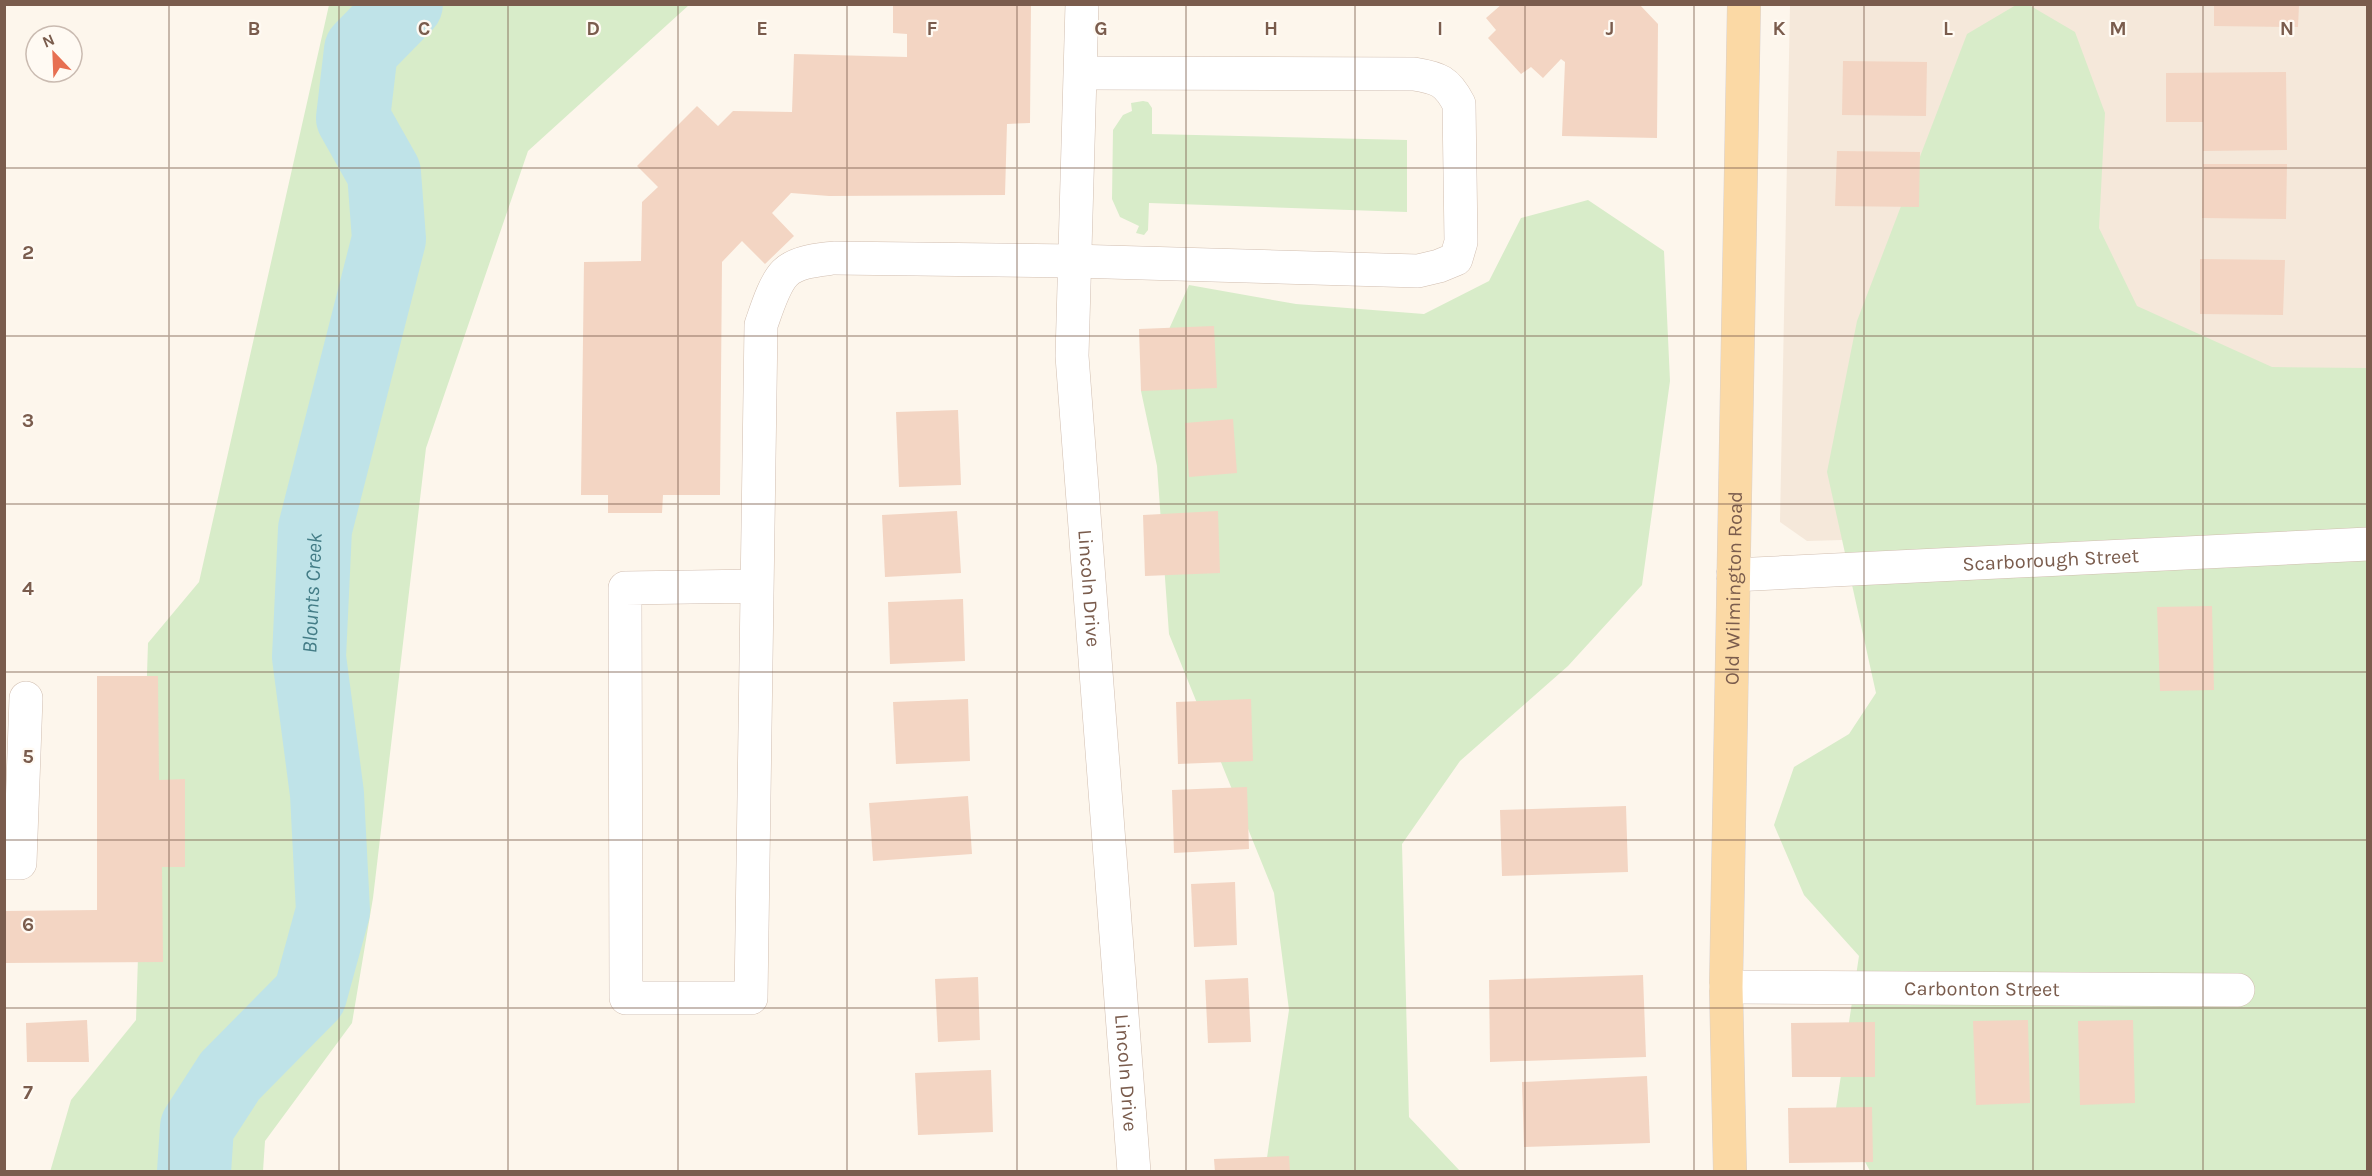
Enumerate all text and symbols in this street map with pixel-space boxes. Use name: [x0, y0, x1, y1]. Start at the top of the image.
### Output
text: B: [248, 17, 260, 40]
text: C: [418, 17, 430, 40]
text: D: [586, 17, 600, 40]
text: E: [756, 17, 768, 40]
text: F: [927, 17, 938, 40]
text: G: [1094, 17, 1108, 40]
text: H: [1264, 17, 1278, 40]
text: I: [1437, 17, 1443, 40]
text: J: [1606, 17, 1614, 40]
text: K: [1772, 17, 1786, 40]
text: L: [1943, 17, 1953, 40]
text: M: [2109, 17, 2127, 40]
text: N: [2280, 17, 2294, 40]
north arrow: [24, 24, 84, 84]
text: N: [39, 30, 57, 52]
text: 2: [22, 241, 34, 264]
text: 3: [22, 409, 34, 432]
street label: Old Wilmington Road: [1721, 491, 1747, 685]
street label: Lincoln Drive: [1073, 529, 1105, 648]
water label: Blounts Creek: [297, 532, 327, 654]
street label: Scarborough Street: [1962, 544, 2140, 576]
text: 4: [22, 577, 34, 600]
text: 5: [22, 745, 34, 768]
text: 6: [22, 913, 34, 936]
street label: Carbonton Street: [1904, 977, 2060, 1001]
street label: Lincoln Drive: [1110, 1013, 1142, 1132]
text: 7: [23, 1081, 33, 1104]

